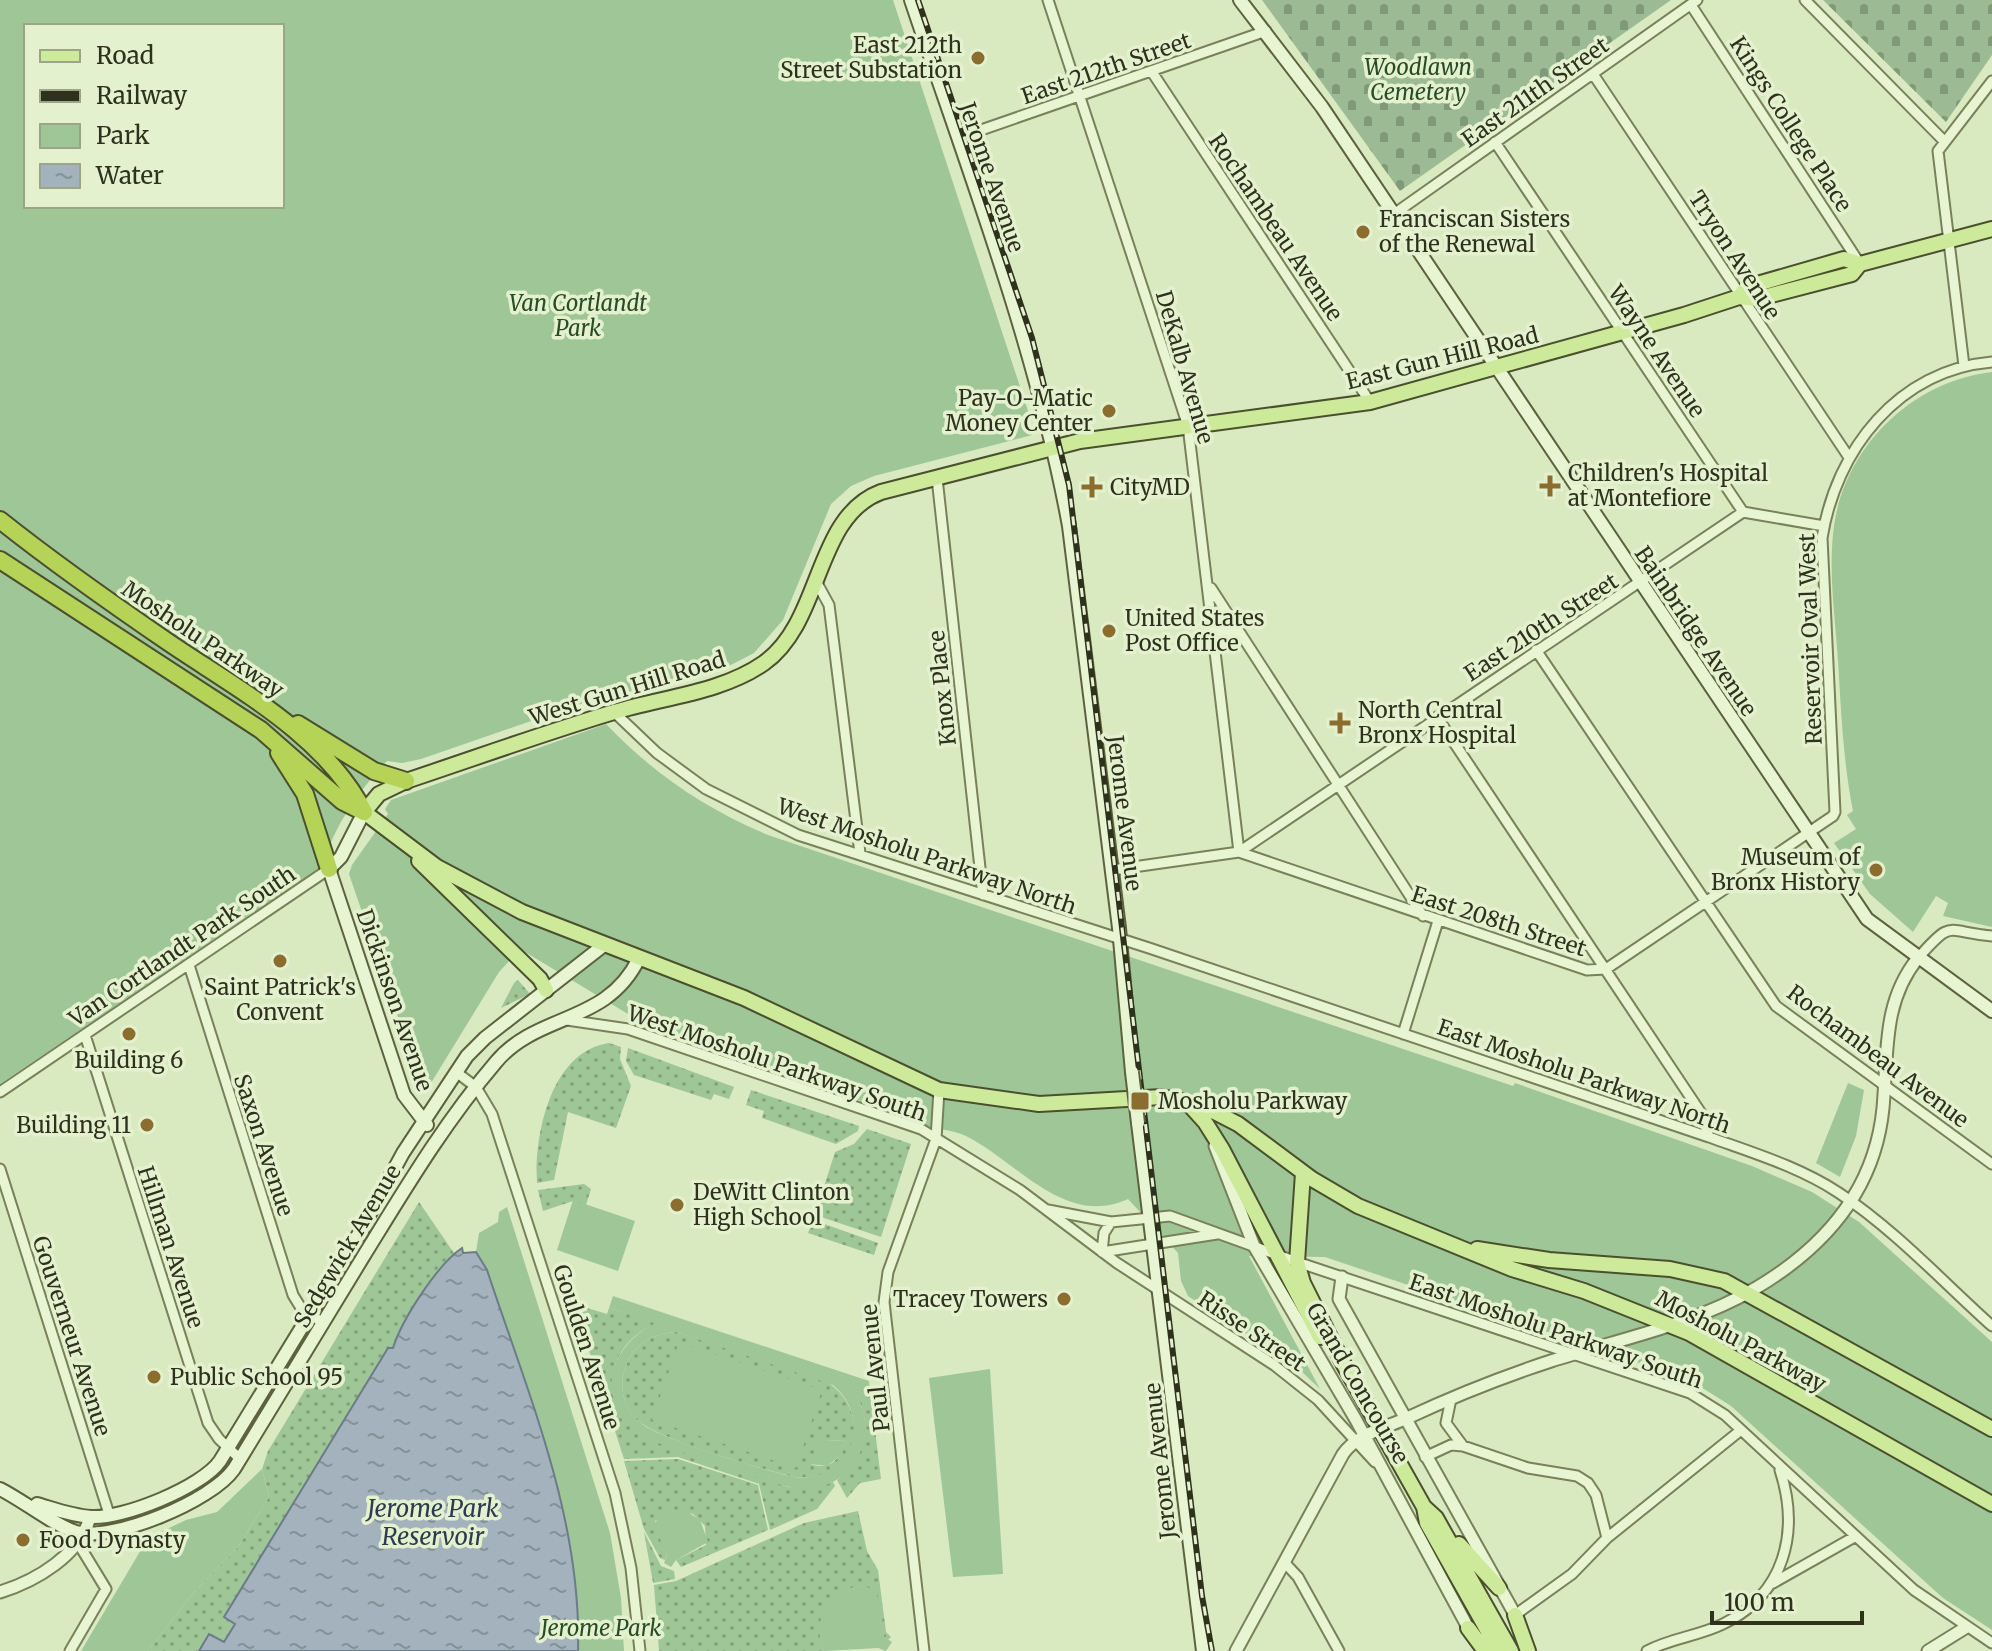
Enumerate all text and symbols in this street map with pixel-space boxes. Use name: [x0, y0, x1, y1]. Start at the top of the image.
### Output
legend: [24, 24, 284, 208]
street label: East 212th Street: [1018, 26, 1195, 110]
place label: East 212th Street Substation: [780, 31, 962, 84]
street label: East 211th Street: [1456, 31, 1614, 153]
street label: Kings College Place: [1724, 31, 1858, 217]
text: Road: [96, 40, 154, 71]
marker: East 212th Street Substation: [969, 49, 987, 67]
park label: Woodlawn Cemetery: [1364, 53, 1472, 106]
text: Railway: [96, 80, 187, 111]
street label: Jerome Avenue: [953, 97, 1031, 256]
text: Park: [96, 120, 150, 151]
street label: Rochambeau Avenue: [1203, 128, 1349, 326]
text: Water: [95, 160, 164, 191]
street label: Tryon Avenue: [1683, 185, 1787, 325]
place label: Franciscan Sisters of the Renewal: [1379, 205, 1570, 258]
marker: Franciscan Sisters of the Renewal: [1354, 223, 1372, 241]
street label: Wayne Avenue: [1602, 279, 1712, 423]
street label: DeKalb Avenue: [1150, 287, 1220, 447]
park label: Van Cortlandt Park: [509, 289, 647, 342]
street label: East Gun Hill Road: [1343, 321, 1541, 395]
place label: Pay-O-Matic Money Center: [945, 384, 1093, 437]
marker: Pay-O-Matic Money Center: [1100, 402, 1118, 420]
place label: Children's Hospital at Montefiore: [1568, 459, 1768, 512]
place label: CityMD: [1110, 473, 1190, 501]
marker: Children's Hospital at Montefiore: [1539, 475, 1561, 497]
marker: CityMD: [1081, 476, 1103, 498]
street label: Reservoir Oval West: [1792, 532, 1828, 745]
street label: Bainbridge Avenue: [1629, 541, 1763, 721]
street label: East 210th Street: [1459, 567, 1624, 687]
street label: Mosholu Parkway: [117, 574, 289, 704]
place label: United States Post Office: [1125, 604, 1265, 657]
marker: United States Post Office: [1100, 622, 1118, 640]
street label: Knox Place: [922, 629, 962, 747]
street label: West Gun Hill Road: [525, 645, 728, 731]
place label: North Central Bronx Hospital: [1358, 696, 1516, 749]
marker: North Central Bronx Hospital: [1329, 712, 1351, 734]
street label: Jerome Avenue: [1101, 732, 1148, 893]
street label: West Mosholu Parkway North: [773, 791, 1081, 921]
place label: Museum of Bronx History: [1711, 843, 1862, 896]
street label: Van Cortlandt Park South: [62, 859, 301, 1033]
marker: Museum of Bronx History: [1867, 861, 1885, 879]
street label: East 208th Street: [1408, 880, 1590, 963]
street label: Dickinson Avenue: [351, 905, 439, 1095]
marker: Saint Patrick's Convent: [271, 952, 289, 970]
place label: Saint Patrick's Convent: [204, 973, 356, 1026]
street label: Rochambeau Avenue: [1782, 979, 1974, 1133]
street label: West Mosholu Parkway South: [623, 998, 931, 1128]
street label: East Mosholu Parkway North: [1434, 1013, 1735, 1140]
marker: Building 6: [120, 1025, 138, 1043]
place label: Building 6: [75, 1046, 183, 1074]
street label: Saxon Avenue: [228, 1070, 300, 1220]
place label: Mosholu Parkway: [1158, 1087, 1348, 1115]
marker: Mosholu Parkway: [1129, 1090, 1151, 1112]
place label: Building 11: [16, 1111, 131, 1139]
marker: Building 11: [138, 1116, 156, 1134]
street label: Sedgwick Avenue: [287, 1159, 407, 1333]
street label: Hillman Avenue: [132, 1162, 210, 1332]
place label: DeWitt Clinton High School: [693, 1178, 850, 1231]
marker: DeWitt Clinton High School: [668, 1196, 686, 1214]
street label: Gouverneur Avenue: [26, 1232, 118, 1440]
street label: Goulden Avenue: [547, 1261, 627, 1433]
street label: East Mosholu Parkway South: [1406, 1268, 1707, 1395]
street label: Mosholu Parkway: [1651, 1284, 1831, 1398]
place label: Tracey Towers: [893, 1285, 1048, 1313]
street label: Risse Street: [1193, 1285, 1311, 1377]
marker: Tracey Towers: [1055, 1290, 1073, 1308]
street label: Grand Concourse: [1301, 1298, 1415, 1468]
street label: Paul Avenue: [854, 1303, 896, 1433]
place label: Public School 95: [170, 1363, 343, 1391]
marker: Public School 95: [145, 1368, 163, 1386]
street label: Jerome Avenue: [1138, 1382, 1182, 1541]
water label: Jerome Park Reservoir: [364, 1493, 499, 1552]
place label: Food Dynasty: [39, 1526, 186, 1554]
marker: Food Dynasty: [14, 1531, 32, 1549]
scale bar: [1712, 1575, 1862, 1625]
text: 100 m: [1724, 1587, 1795, 1618]
park label: Jerome Park: [539, 1614, 661, 1642]

